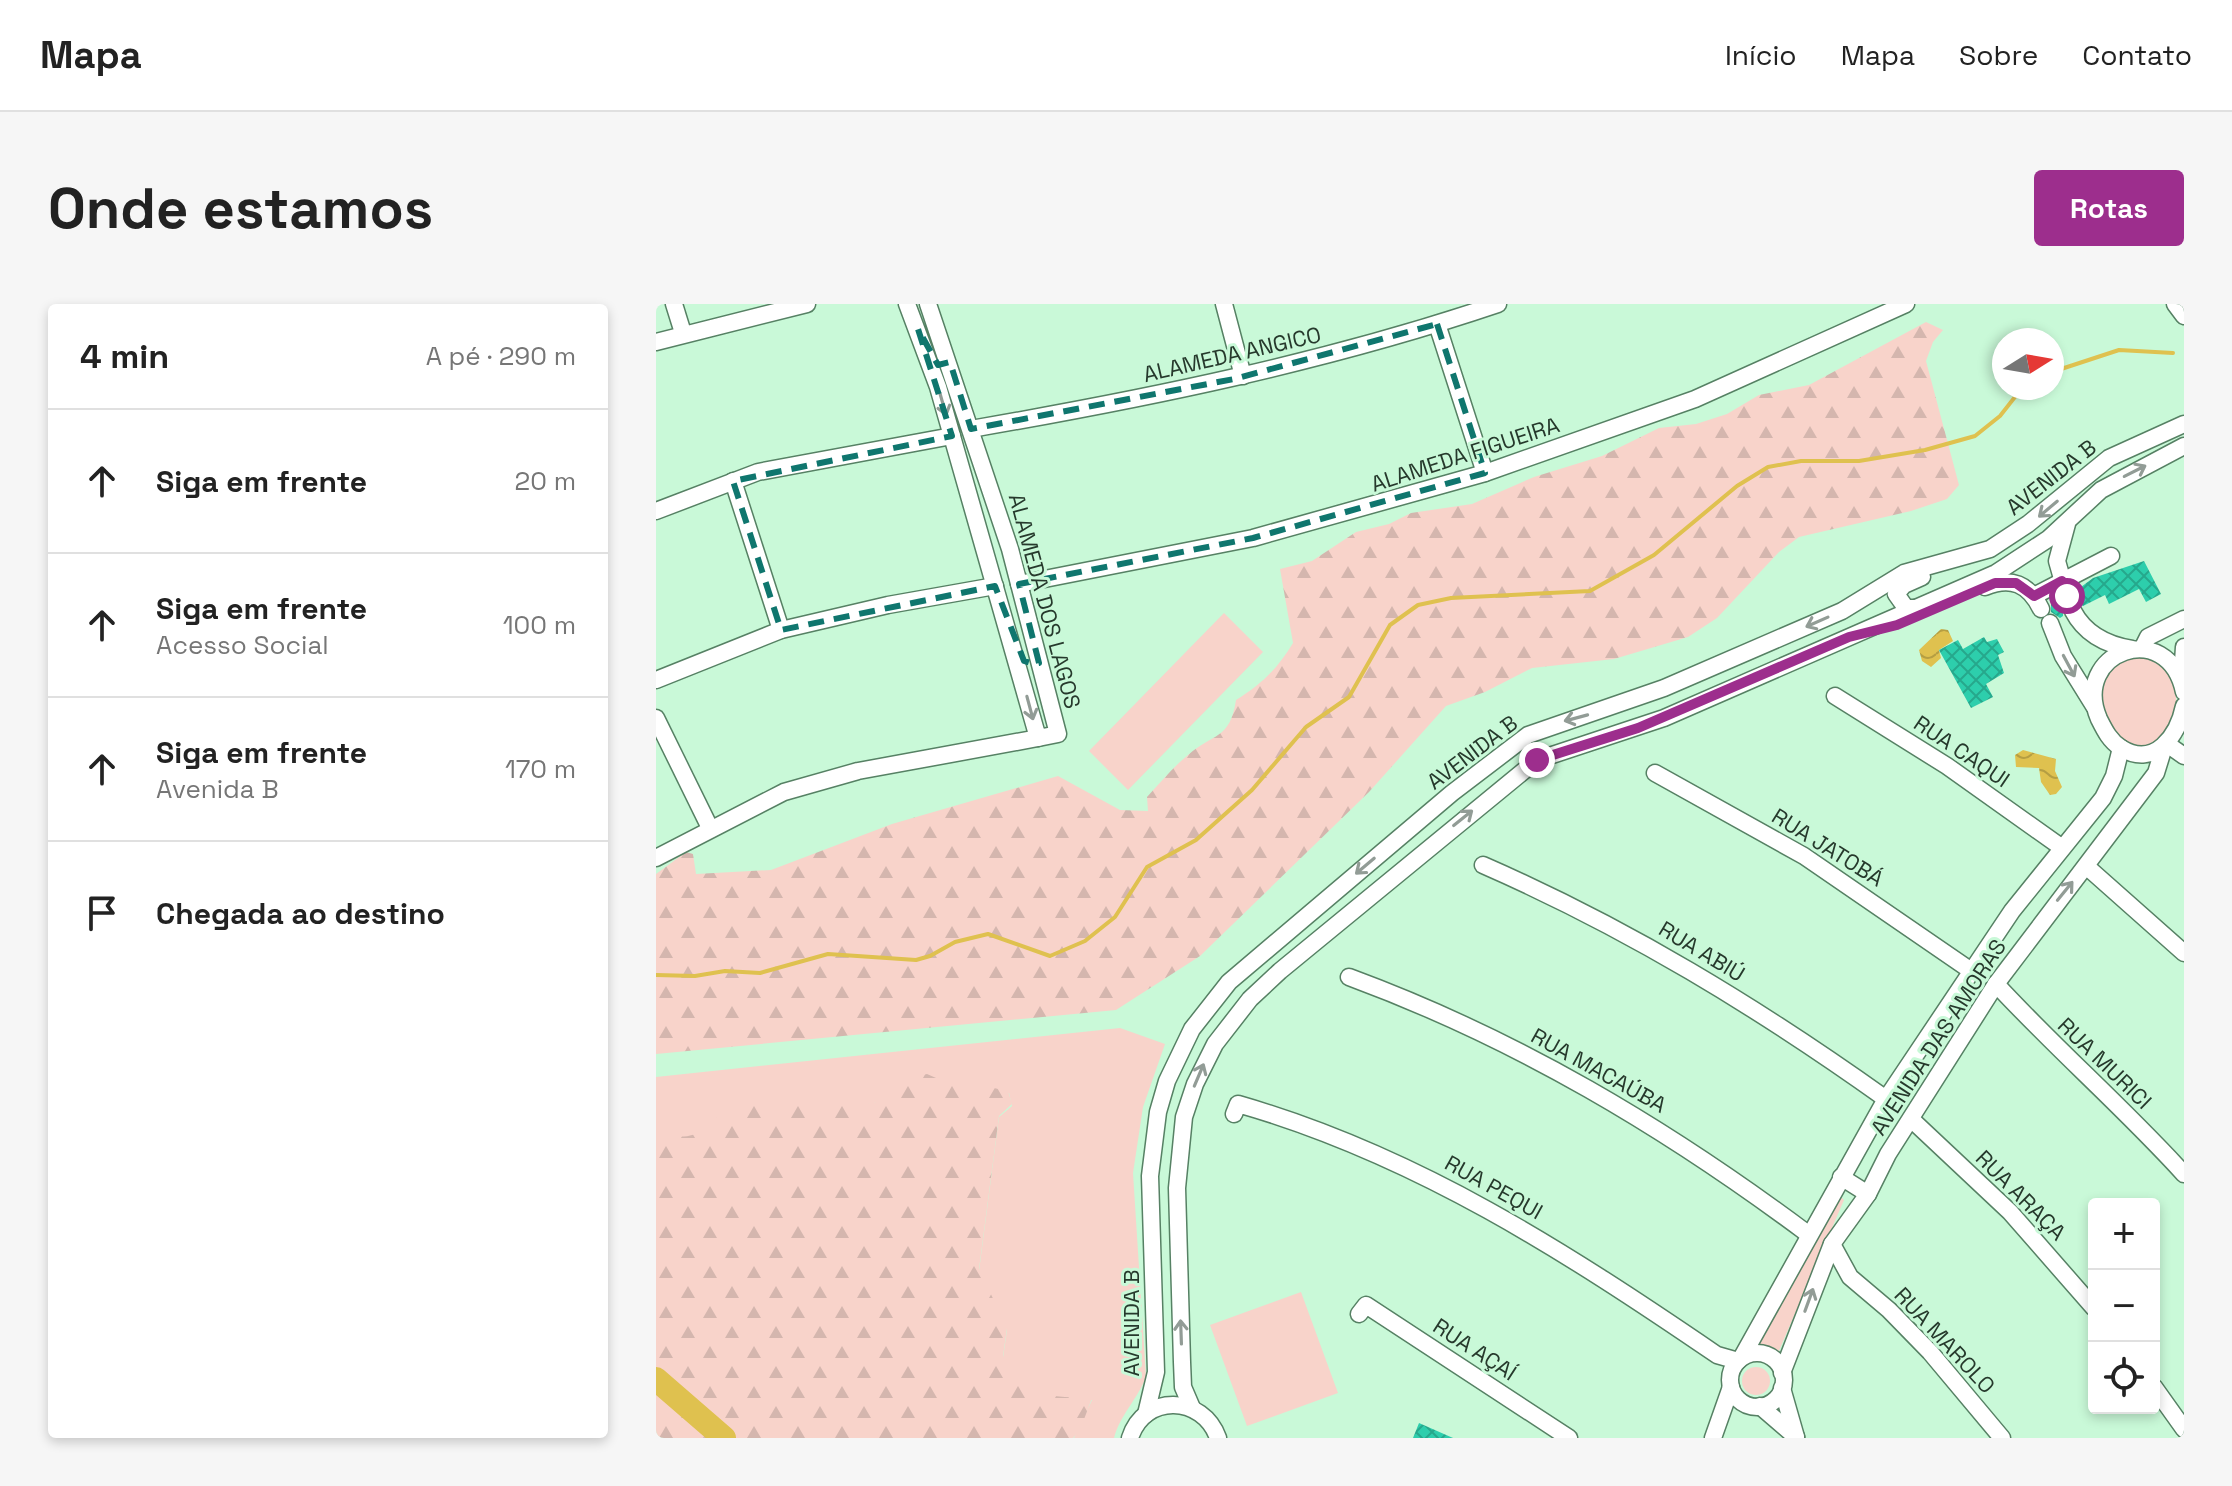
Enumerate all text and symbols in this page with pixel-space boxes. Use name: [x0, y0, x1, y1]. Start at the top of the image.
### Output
text: Mapa: [40, 31, 142, 79]
text: Início: [1725, 37, 1797, 73]
text: Mapa: [1841, 37, 1915, 73]
text: Sobre: [1959, 37, 2038, 73]
text: Contato: [2082, 37, 2192, 73]
button: Rotas: [2034, 170, 2184, 246]
text: Onde estamos: [48, 173, 433, 244]
street label: ALAMEDA ANGICO: [1140, 320, 1324, 388]
north arrow: [1992, 328, 2064, 400]
text: 4 min: [80, 335, 169, 378]
text: A pé · 290 m: [426, 339, 576, 373]
one-way arrow: [936, 390, 951, 416]
street label: ALAMEDA FIGUEIRA: [1367, 410, 1563, 498]
street label: AVENIDA B: [2000, 433, 2102, 521]
icon: ahead: [80, 459, 124, 503]
text: Siga em frente: [156, 462, 367, 501]
one-way arrow: [2123, 462, 2146, 478]
text: 20 m: [515, 464, 576, 498]
street label: ALAMEDA DOS LAGOS: [1003, 490, 1087, 712]
one-way arrow: [2038, 500, 2059, 518]
route start: [2049, 578, 2085, 614]
text: Siga em frente: [156, 589, 367, 628]
icon: ahead: [80, 603, 124, 647]
text: 100 m: [503, 608, 576, 642]
one-way arrow: [1805, 616, 1830, 631]
text: Acesso Social: [156, 628, 329, 662]
one-way arrow: [2062, 654, 2077, 678]
one-way arrow: [1023, 694, 1038, 720]
street label: AVENIDA B: [1421, 709, 1523, 795]
street label: RUA CAQUI: [1909, 709, 2015, 793]
one-way arrow: [1564, 712, 1590, 727]
text: Siga em frente: [156, 733, 367, 772]
route end: [1519, 742, 1555, 778]
icon: ahead: [80, 747, 124, 791]
text: 170 m: [505, 752, 576, 786]
text: Avenida B: [156, 772, 279, 806]
street label: RUA JATOBÁ: [1767, 802, 1889, 893]
one-way arrow: [1452, 809, 1473, 827]
one-way arrow: [1355, 857, 1376, 875]
one-way arrow: [2056, 881, 2074, 902]
icon: arrive: [80, 891, 124, 935]
text: Chegada ao destino: [156, 894, 445, 933]
street label: RUA ABIÚ: [1654, 914, 1750, 988]
street label: AVENIDA DAS AMORAS: [1864, 934, 2012, 1140]
street label: RUA MURICI: [2052, 1011, 2158, 1115]
street label: RUA MACAÚBA: [1526, 1021, 1672, 1119]
one-way arrow: [1192, 1063, 1207, 1088]
street label: RUA ARAÇA: [1970, 1144, 2072, 1246]
street label: RUA PEQUI: [1440, 1149, 1548, 1225]
map controls: [2088, 1198, 2160, 1414]
button: +: [2088, 1198, 2160, 1270]
street label: AVENIDA B: [1117, 1270, 1145, 1376]
button: −: [2088, 1270, 2160, 1342]
street label: RUA MAROLO: [1889, 1281, 2001, 1399]
one-way arrow: [1803, 1288, 1817, 1313]
street label: RUA AÇAÍ: [1428, 1312, 1523, 1387]
one-way arrow: [1173, 1319, 1188, 1346]
button: locate: [2088, 1342, 2160, 1414]

